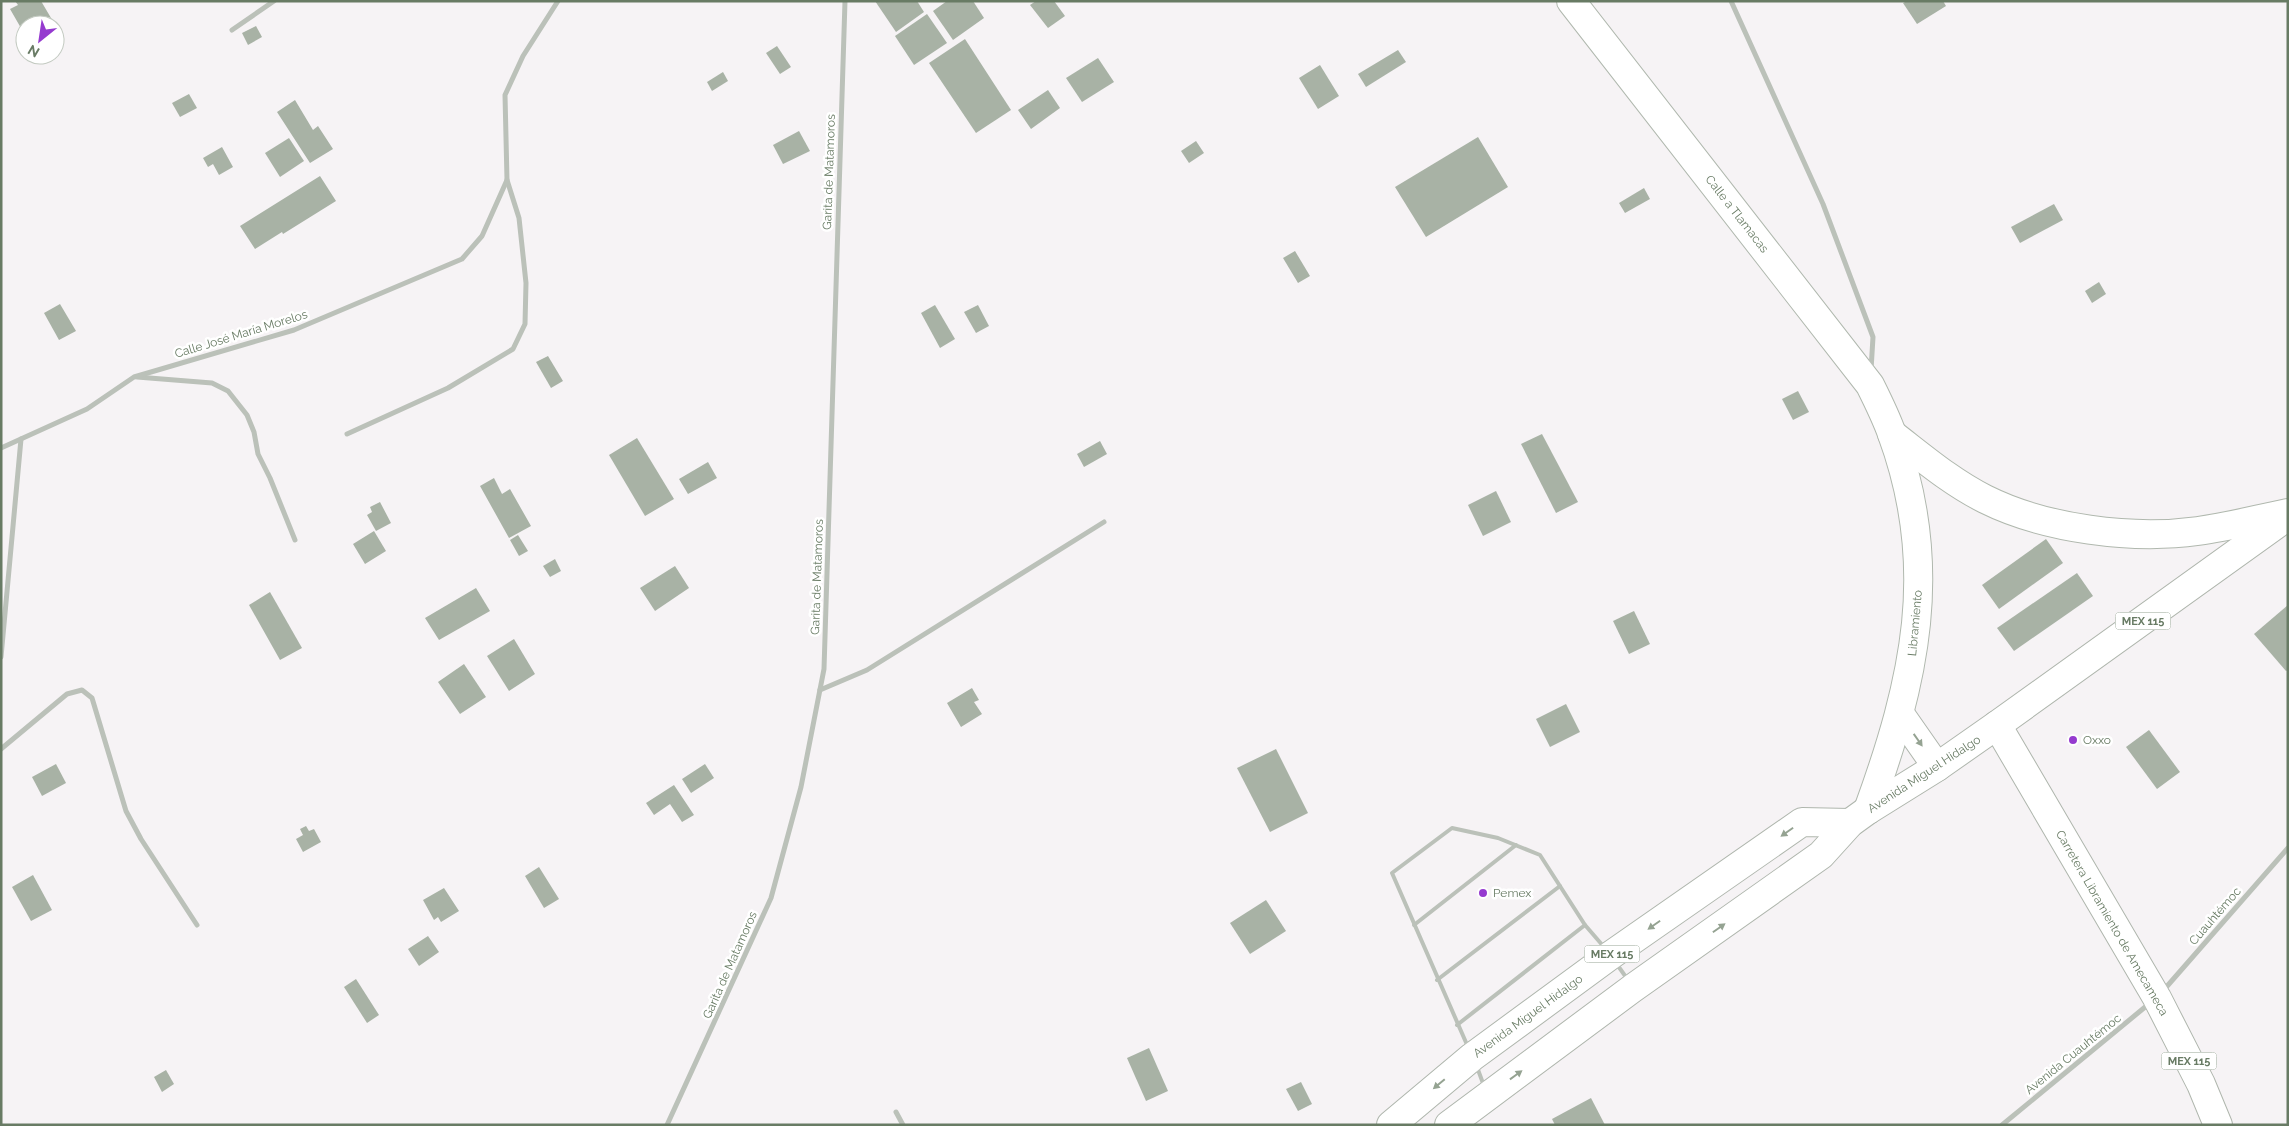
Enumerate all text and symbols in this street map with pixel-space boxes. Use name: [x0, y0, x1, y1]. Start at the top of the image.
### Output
north arrow: [15, 15, 65, 65]
text: N: [25, 42, 42, 61]
street label: Garita de Matamoros: [820, 114, 838, 230]
street label: Calle a Tlamacas: [1702, 173, 1772, 256]
street label: Calle José María Morelos: [173, 307, 309, 361]
street label: Garita de Matamoros: [808, 519, 826, 635]
street label: Libramiento: [1905, 589, 1925, 657]
road number: MEX 115: [2116, 612, 2170, 630]
street label: Avenida Miguel Hidalgo: [1865, 732, 1983, 816]
place label: Oxxo: [2083, 733, 2111, 747]
one-way arrow: [1913, 734, 1923, 747]
marker: Oxxo: [2067, 734, 2079, 746]
one-way arrow: [1781, 827, 1794, 837]
street label: Carretera Libramiento de Amecameca: [2053, 828, 2171, 1018]
street label: Cuauhtémoc: [2186, 884, 2244, 948]
place label: Pemex: [1493, 886, 1531, 900]
marker: Pemex: [1477, 887, 1489, 899]
street label: Garita de Matamoros: [700, 909, 760, 1021]
one-way arrow: [1647, 920, 1661, 930]
one-way arrow: [1712, 923, 1726, 933]
road number: MEX 115: [1584, 946, 1640, 962]
street label: Avenida Miguel Hidalgo: [1471, 972, 1585, 1060]
street label: Avenida Cuauhtémoc: [2022, 1011, 2124, 1097]
road number: MEX 115: [2162, 1052, 2216, 1070]
one-way arrow: [1509, 1069, 1522, 1080]
one-way arrow: [1433, 1079, 1446, 1090]

